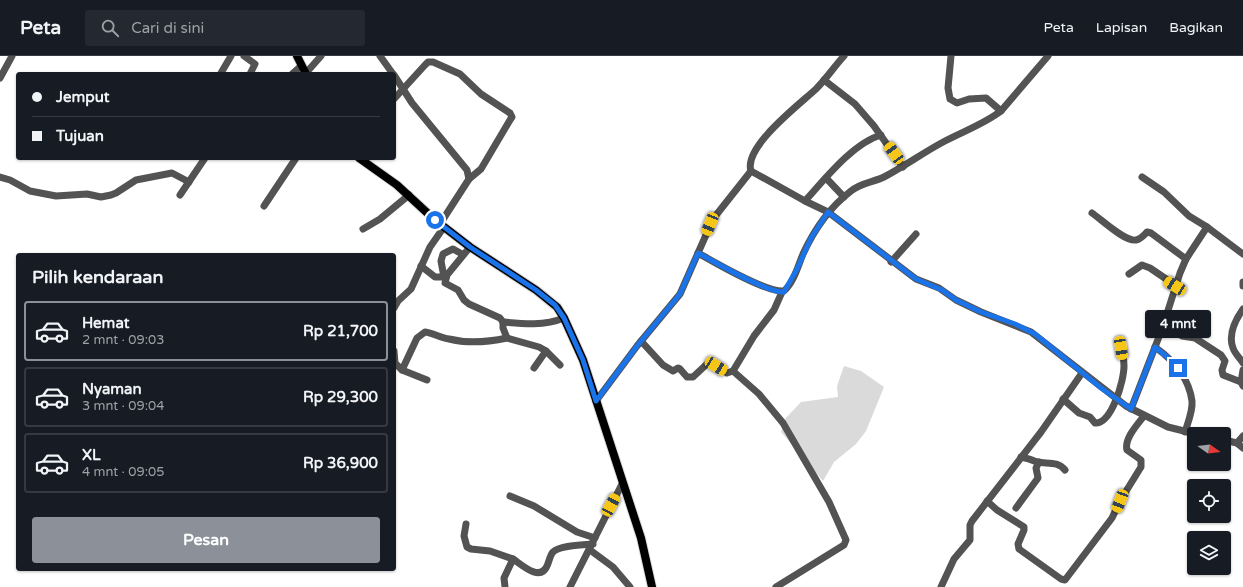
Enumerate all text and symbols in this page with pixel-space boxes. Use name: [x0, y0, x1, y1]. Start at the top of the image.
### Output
search box: [85, 10, 365, 46]
text: Peta: [20, 17, 61, 39]
icon: search: [99, 17, 121, 39]
text: Cari di sini: [131, 19, 204, 37]
text: Peta: [1043, 19, 1074, 36]
text: Lapisan: [1096, 19, 1147, 36]
text: Bagikan: [1169, 19, 1223, 36]
text: Jemput: [56, 88, 110, 106]
text: Tujuan: [56, 127, 104, 145]
car: [882, 140, 906, 166]
route start: [426, 211, 444, 229]
car: [700, 211, 720, 237]
text: Pilih kendaraan: [32, 266, 163, 288]
car: [1162, 275, 1188, 297]
callout: 4 mnt: [1145, 310, 1211, 338]
icon: car: [34, 313, 70, 349]
text: Hemat: [82, 314, 129, 332]
text: 4 mnt: [1160, 316, 1196, 332]
text: Rp 21,700: [303, 322, 378, 340]
text: 2 mnt · 09:03: [82, 332, 164, 348]
car: [1113, 335, 1129, 361]
car: [703, 355, 729, 377]
route end: [1169, 359, 1187, 377]
icon: car: [34, 379, 70, 415]
text: Nyaman: [82, 380, 142, 398]
text: Rp 29,300: [303, 388, 378, 406]
text: 3 mnt · 09:04: [82, 398, 164, 414]
north arrow: [1187, 427, 1231, 471]
map controls: [1187, 427, 1231, 575]
icon: car: [34, 445, 70, 481]
text: XL: [82, 446, 101, 464]
text: Rp 36,900: [303, 454, 378, 472]
text: 4 mnt · 09:05: [82, 464, 164, 480]
button: locate: [1187, 479, 1231, 523]
car: [1110, 488, 1130, 514]
car: [600, 492, 622, 518]
button: Pesan: [32, 517, 380, 563]
button: layers: [1187, 531, 1231, 575]

